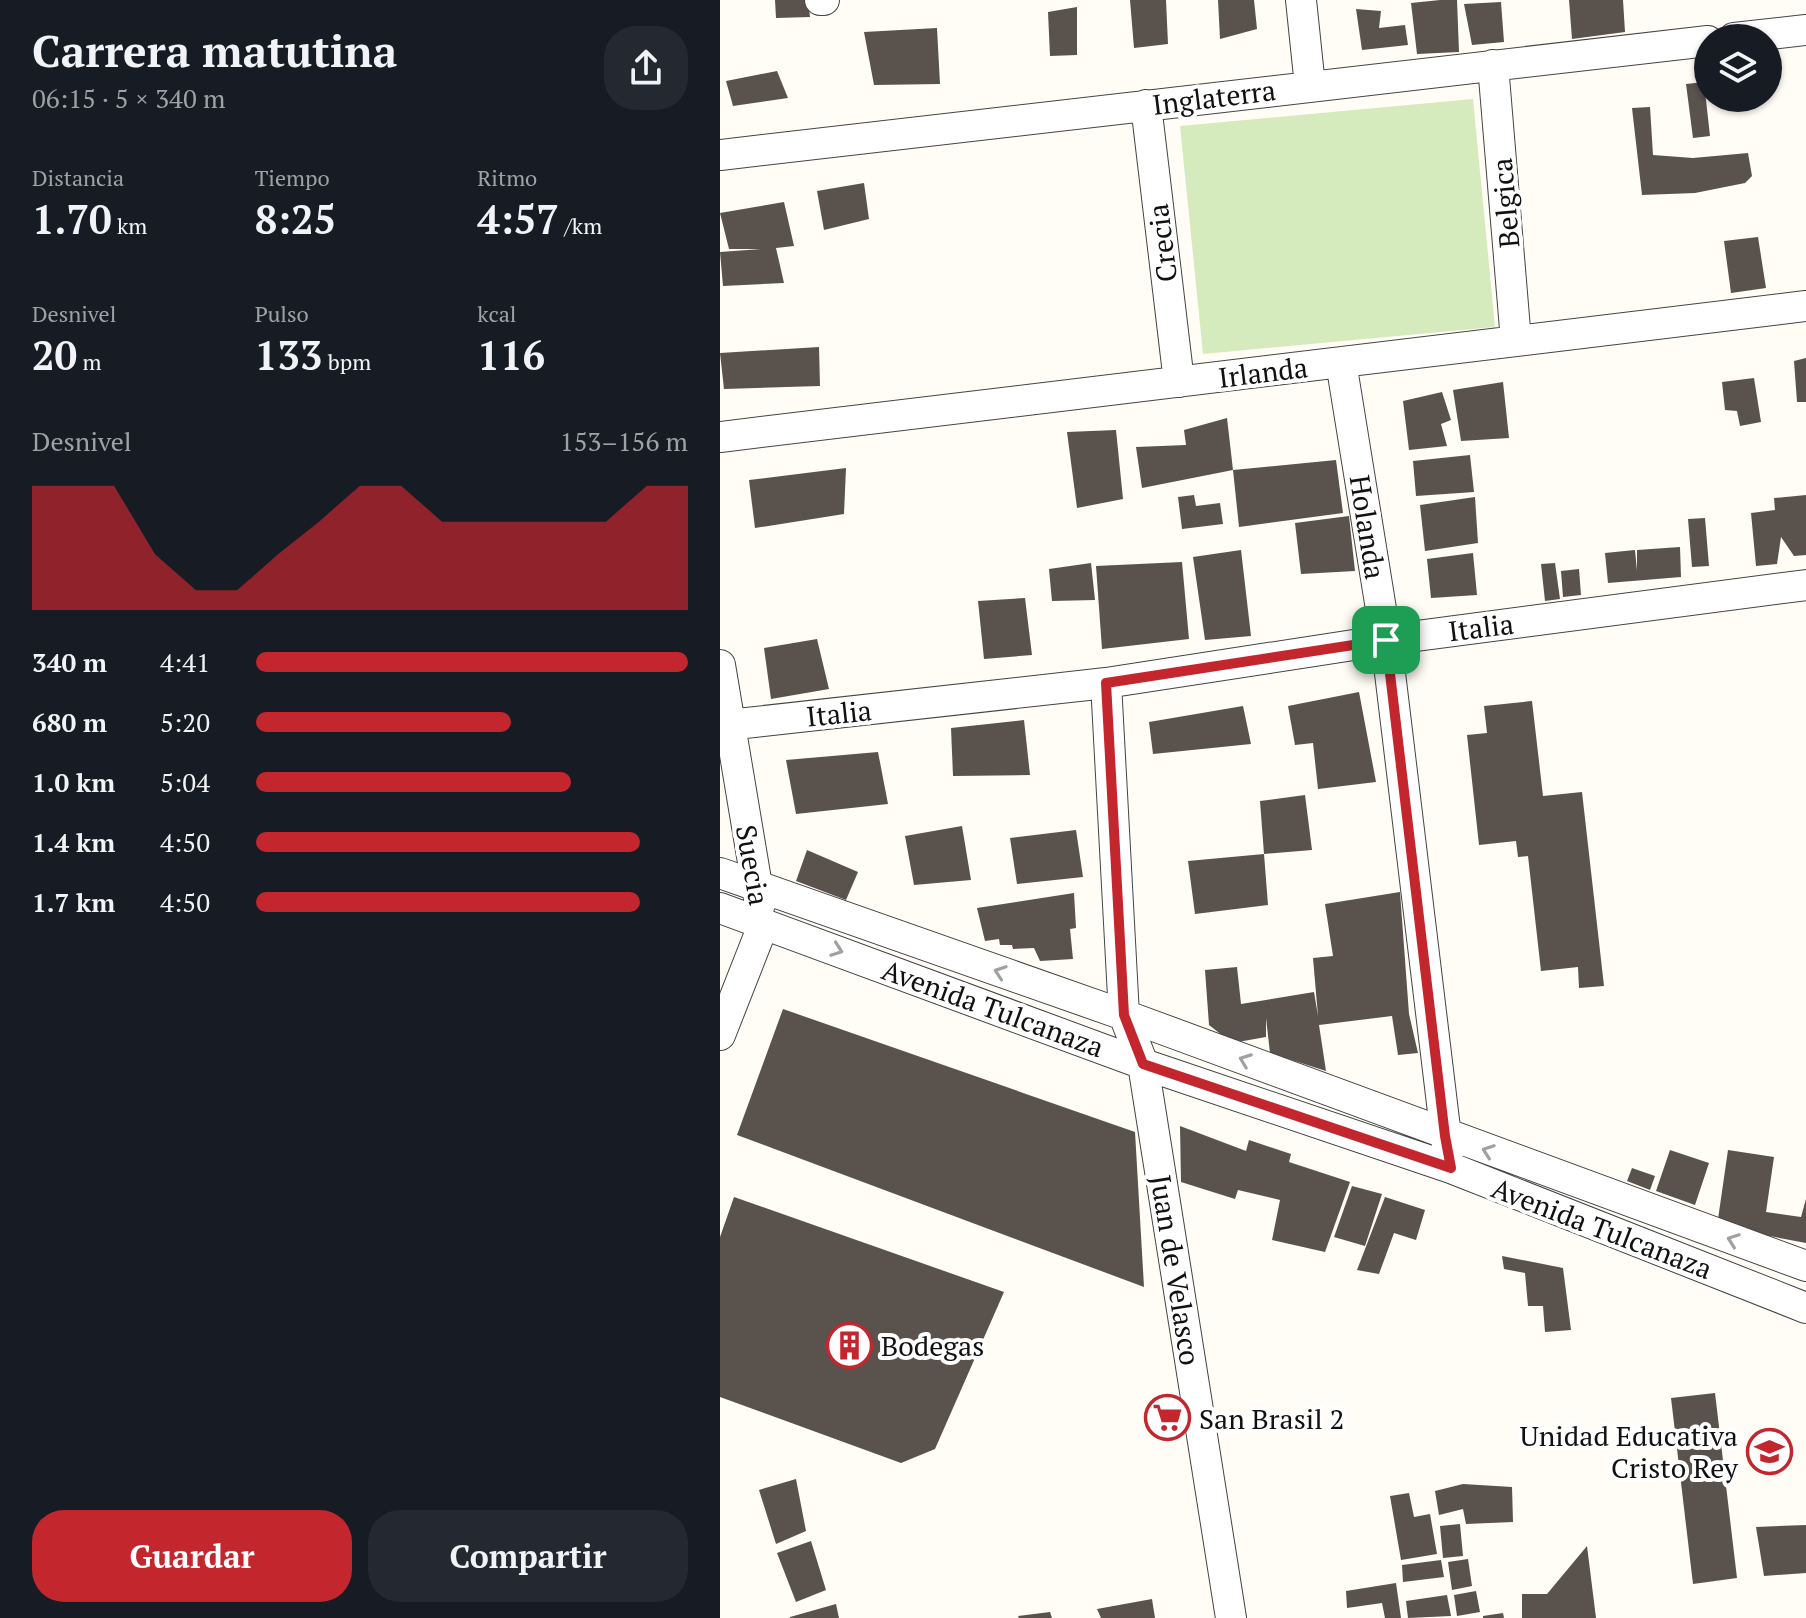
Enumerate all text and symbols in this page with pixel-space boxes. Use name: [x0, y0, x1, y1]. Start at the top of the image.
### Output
text: Carrera matutina: [32, 21, 397, 80]
map controls: [1694, 24, 1782, 112]
button: layers: [1694, 24, 1782, 112]
button: share: [604, 26, 688, 110]
street label: Inglaterra: [1150, 71, 1278, 123]
text: 06:15 · 5 × 340 m: [32, 81, 226, 115]
street label: Belgica: [1483, 157, 1527, 249]
text: Distancia: [32, 163, 124, 192]
text: Tiempo: [255, 163, 330, 192]
text: Ritmo: [477, 163, 537, 192]
text: 1.70: [32, 192, 112, 245]
text: 8:25: [255, 192, 336, 245]
text: 4:57: [477, 192, 559, 245]
street label: Crecia: [1139, 202, 1185, 284]
text: km: [112, 211, 147, 240]
text: /km: [559, 211, 602, 240]
text: Desnivel: [32, 299, 116, 328]
text: Pulso: [255, 299, 309, 328]
text: kcal: [477, 299, 516, 328]
text: 20: [32, 328, 77, 381]
text: 133: [255, 328, 322, 381]
text: 116: [477, 328, 545, 381]
text: m: [77, 347, 102, 376]
text: bpm: [322, 347, 371, 376]
street label: Irlanda: [1216, 348, 1310, 396]
text: Desnivel: [32, 424, 132, 458]
text: 153–156 m: [560, 424, 688, 458]
street label: Holanda: [1342, 472, 1394, 582]
street label: Italia: [1446, 605, 1516, 649]
pin: [1352, 606, 1420, 674]
icon: arrive: [1364, 618, 1408, 662]
text: 340 m: [32, 645, 107, 679]
text: 4:41: [160, 645, 210, 679]
street label: Italia: [805, 691, 873, 735]
text: 680 m: [32, 705, 107, 739]
text: 5:20: [160, 705, 210, 739]
text: 1.0 km: [32, 765, 115, 799]
text: 5:04: [160, 765, 210, 799]
street label: Suecia: [728, 822, 778, 908]
text: 1.4 km: [32, 825, 115, 859]
text: 4:50: [160, 825, 210, 859]
text: 1.7 km: [32, 885, 115, 919]
text: 4:50: [160, 885, 210, 919]
one-way arrow: [829, 941, 843, 957]
street label: Avenida Tulcanaza: [877, 951, 1109, 1065]
one-way arrow: [994, 965, 1008, 981]
one-way arrow: [1238, 1053, 1252, 1070]
one-way arrow: [1482, 1145, 1496, 1161]
street label: Avenida Tulcanaza: [1487, 1169, 1717, 1287]
street label: Juan de Velasco: [1143, 1172, 1209, 1368]
one-way arrow: [1726, 1233, 1740, 1249]
building icon: Bodegas: [826, 1321, 874, 1369]
place label: Bodegas: [881, 1327, 984, 1364]
supermarket icon: San Brasil 2: [1144, 1394, 1192, 1442]
place label: San Brasil 2: [1199, 1400, 1344, 1437]
place label: Unidad Educativa Cristo Rey: [1520, 1417, 1739, 1486]
school or university icon: Unidad Educativa Cristo Rey: [1745, 1427, 1793, 1475]
button: Guardar: [32, 1510, 352, 1602]
button: Compartir: [368, 1510, 688, 1602]

